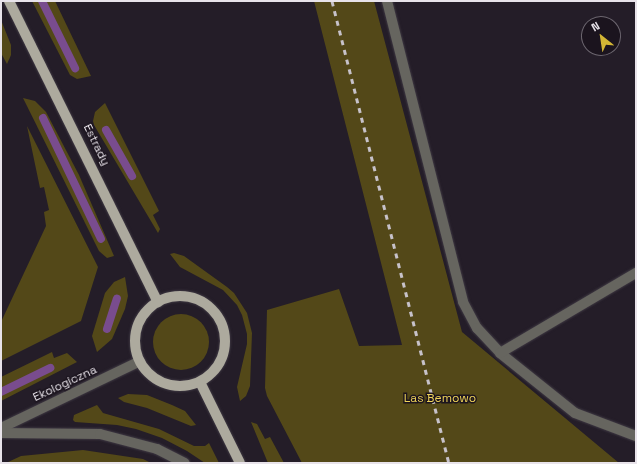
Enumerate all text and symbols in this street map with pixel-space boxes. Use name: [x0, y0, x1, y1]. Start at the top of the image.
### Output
north arrow: [581, 16, 621, 56]
text: N: [589, 19, 602, 34]
street label: Estrady: [80, 122, 112, 168]
street label: Ekologiczna: [31, 363, 99, 405]
park label: Las Bemowo: [404, 392, 476, 406]

